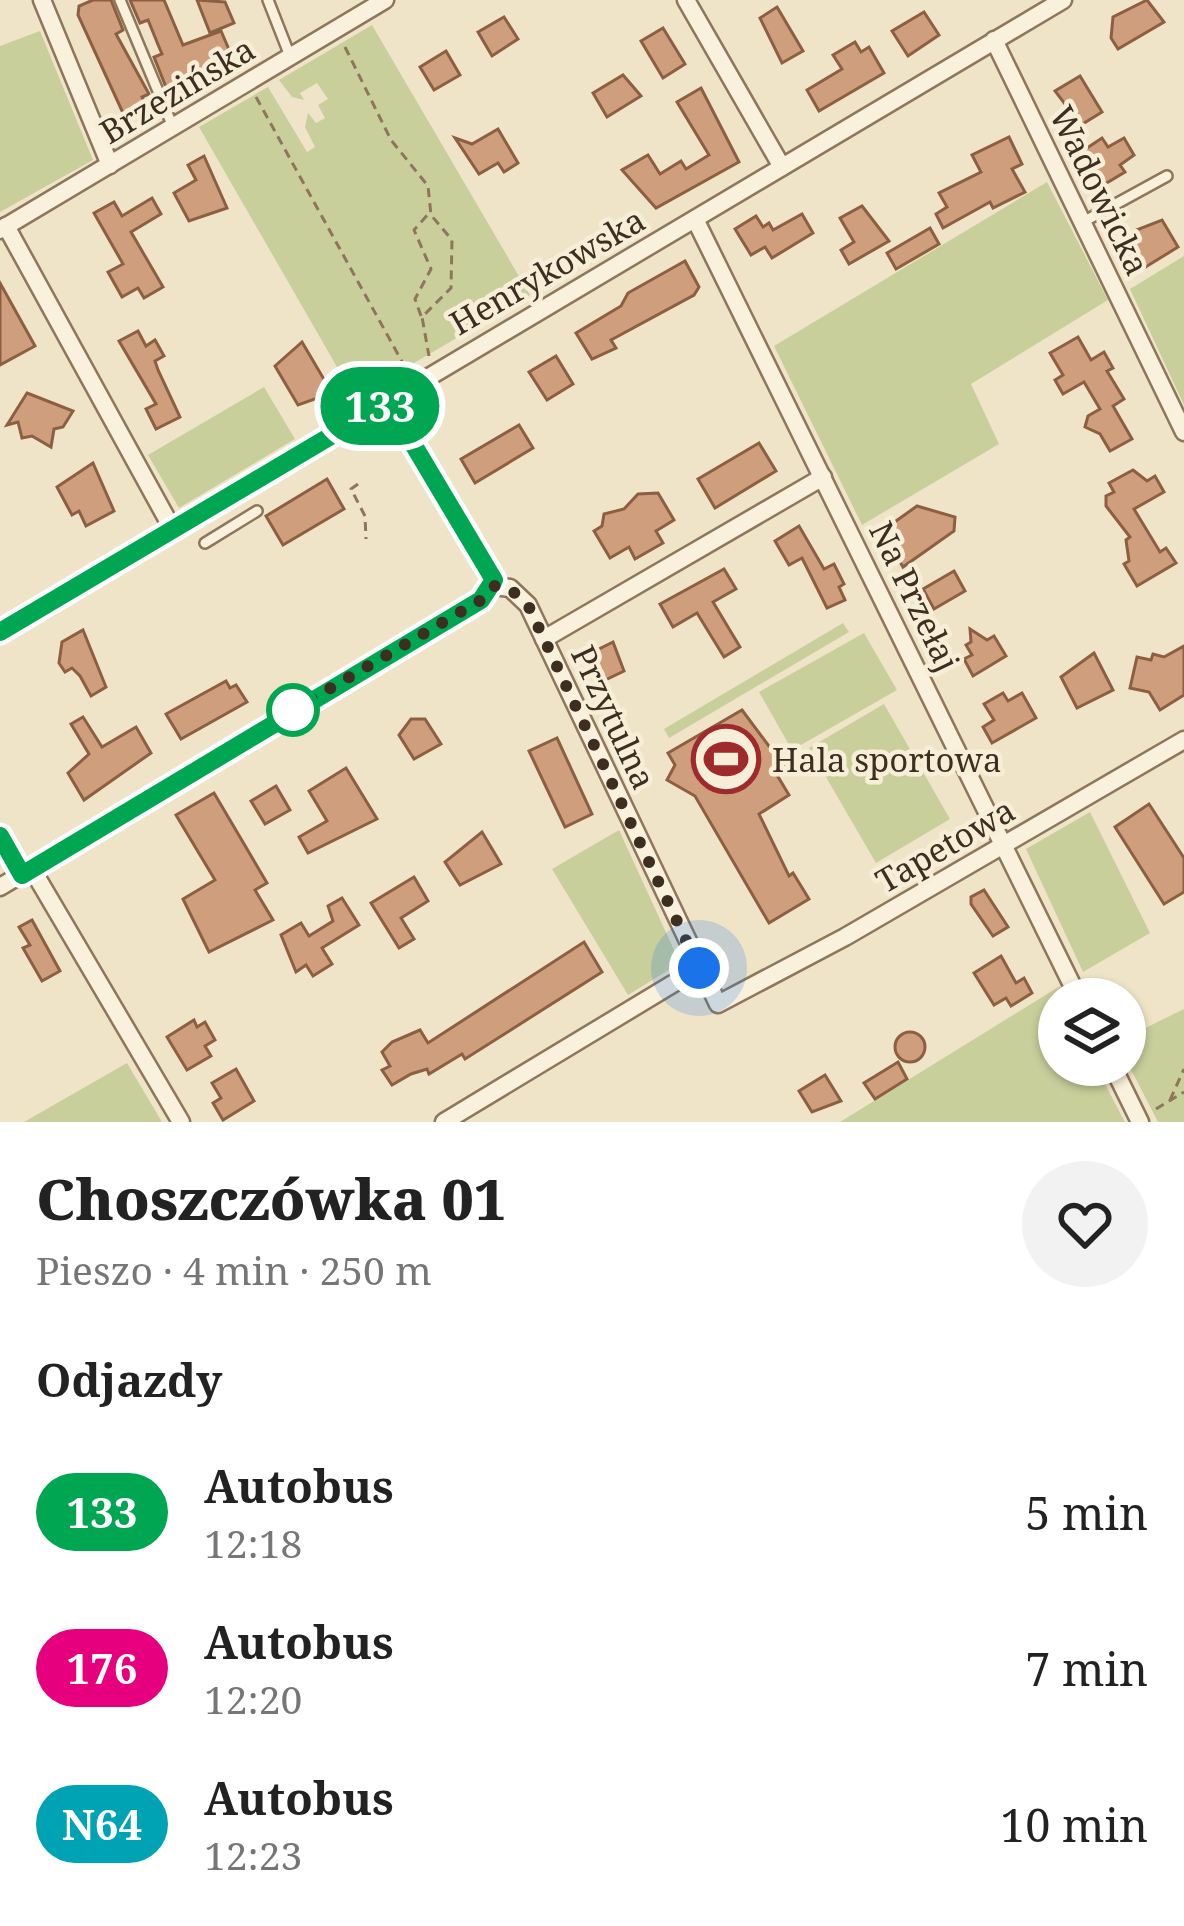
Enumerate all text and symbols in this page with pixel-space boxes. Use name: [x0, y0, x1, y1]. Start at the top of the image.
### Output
street label: Brzezińska: [91, 26, 263, 154]
street label: Wadowicka: [1040, 98, 1160, 282]
street label: Henrykowska: [441, 197, 653, 345]
line badge: 133: [311, 367, 449, 445]
text: 133: [344, 377, 416, 434]
street label: Na Przełaj: [859, 514, 971, 678]
street label: Przytulna: [561, 638, 667, 796]
unlabelled marker: [268, 685, 318, 735]
sports icon: Hala sportowa: [691, 724, 761, 794]
place label: Hala sportowa: [772, 737, 1002, 782]
street label: Tapetowa: [867, 787, 1023, 903]
your location: [669, 938, 729, 998]
map controls: [1038, 978, 1146, 1086]
button: layers: [1038, 978, 1146, 1086]
text: Choszczówka 01: [36, 1159, 506, 1237]
button: heart: [1022, 1161, 1148, 1287]
text: Pieszo · 4 min · 250 m: [36, 1243, 432, 1296]
text: Odjazdy: [36, 1349, 222, 1410]
text: Autobus: [204, 1455, 394, 1516]
text: 5 min: [1025, 1482, 1148, 1543]
text: 133: [66, 1483, 138, 1540]
text: 12:18: [204, 1516, 302, 1569]
text: Autobus: [204, 1611, 394, 1672]
text: 7 min: [1025, 1638, 1148, 1699]
text: 176: [66, 1639, 138, 1696]
text: 12:20: [204, 1672, 302, 1725]
text: Autobus: [204, 1767, 394, 1828]
text: 10 min: [1000, 1794, 1148, 1855]
text: N64: [62, 1795, 142, 1852]
text: 12:23: [204, 1828, 302, 1881]

